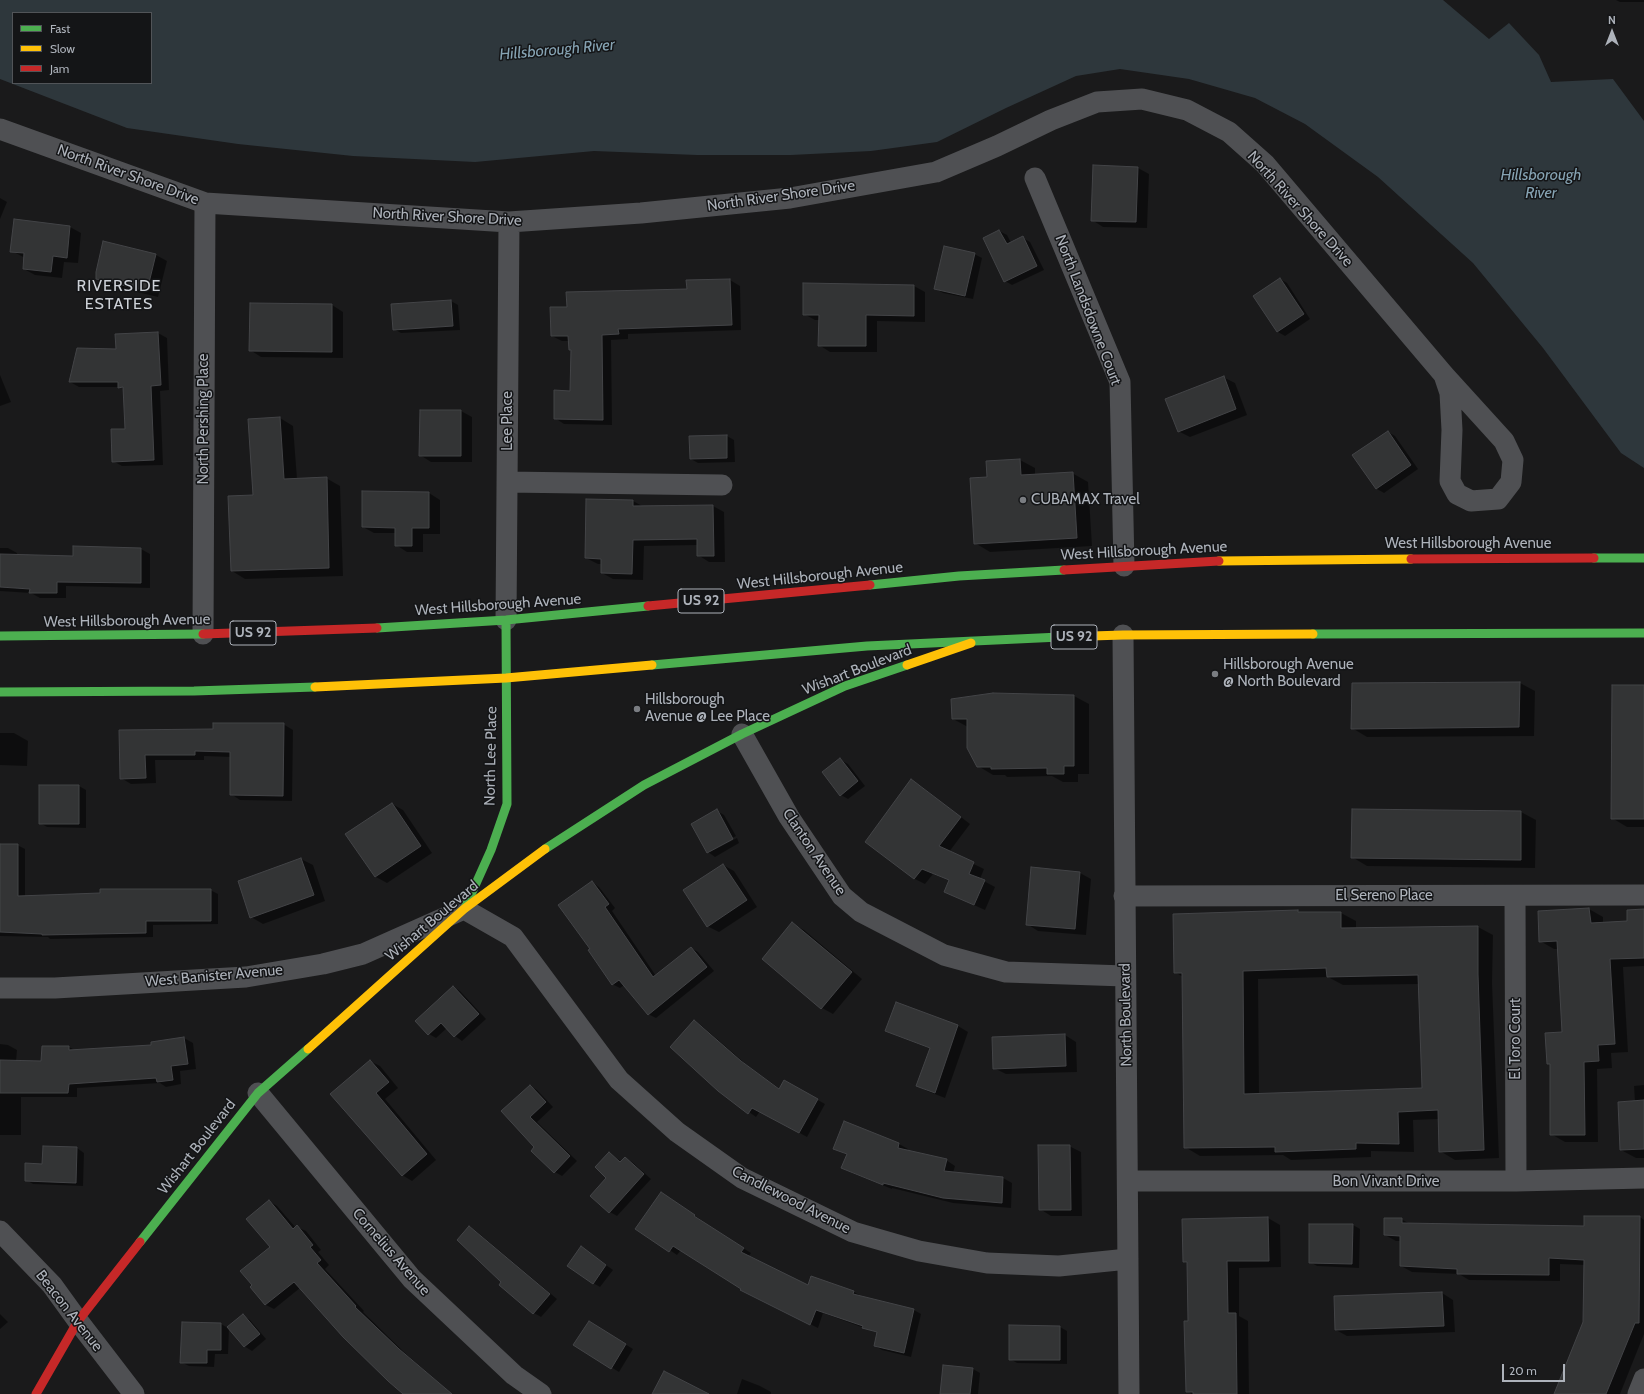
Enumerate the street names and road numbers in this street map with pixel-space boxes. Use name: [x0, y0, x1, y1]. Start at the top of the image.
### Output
street label: North River Shore Drive: [55, 141, 201, 209]
street label: North River Shore Drive: [1243, 147, 1357, 271]
street label: North River Shore Drive: [706, 177, 856, 215]
street label: North River Shore Drive: [372, 204, 522, 230]
street label: North Landsdowne Court: [1051, 232, 1125, 388]
street label: North Pershing Place: [195, 353, 213, 485]
street label: Lee Place: [499, 391, 517, 451]
street label: West Hillsborough Avenue: [1385, 535, 1551, 553]
street label: West Hillsborough Avenue: [1060, 538, 1228, 564]
street label: West Hillsborough Avenue: [736, 558, 904, 594]
road number: US 92: [678, 589, 724, 613]
street label: West Hillsborough Avenue: [414, 590, 582, 620]
street label: West Hillsborough Avenue: [44, 611, 210, 631]
road number: US 92: [230, 621, 276, 645]
road number: US 92: [1051, 625, 1097, 649]
street label: Wishart Boulevard: [800, 641, 914, 699]
street label: North Lee Place: [481, 706, 501, 806]
street label: Clanton Avenue: [778, 805, 850, 899]
street label: Wishart Boulevard: [382, 877, 482, 965]
street label: El Sereno Place: [1335, 887, 1433, 905]
street label: West Banister Avenue: [144, 961, 284, 991]
street label: North Boulevard: [1116, 963, 1136, 1067]
street label: El Toro Court: [1507, 998, 1525, 1080]
street label: Wishart Boulevard: [154, 1096, 240, 1198]
street label: Candlewood Avenue: [729, 1162, 853, 1238]
street label: Bon Vivant Drive: [1333, 1173, 1439, 1191]
street label: Cornelius Avenue: [348, 1205, 434, 1299]
street label: Beacon Avenue: [32, 1267, 106, 1355]

